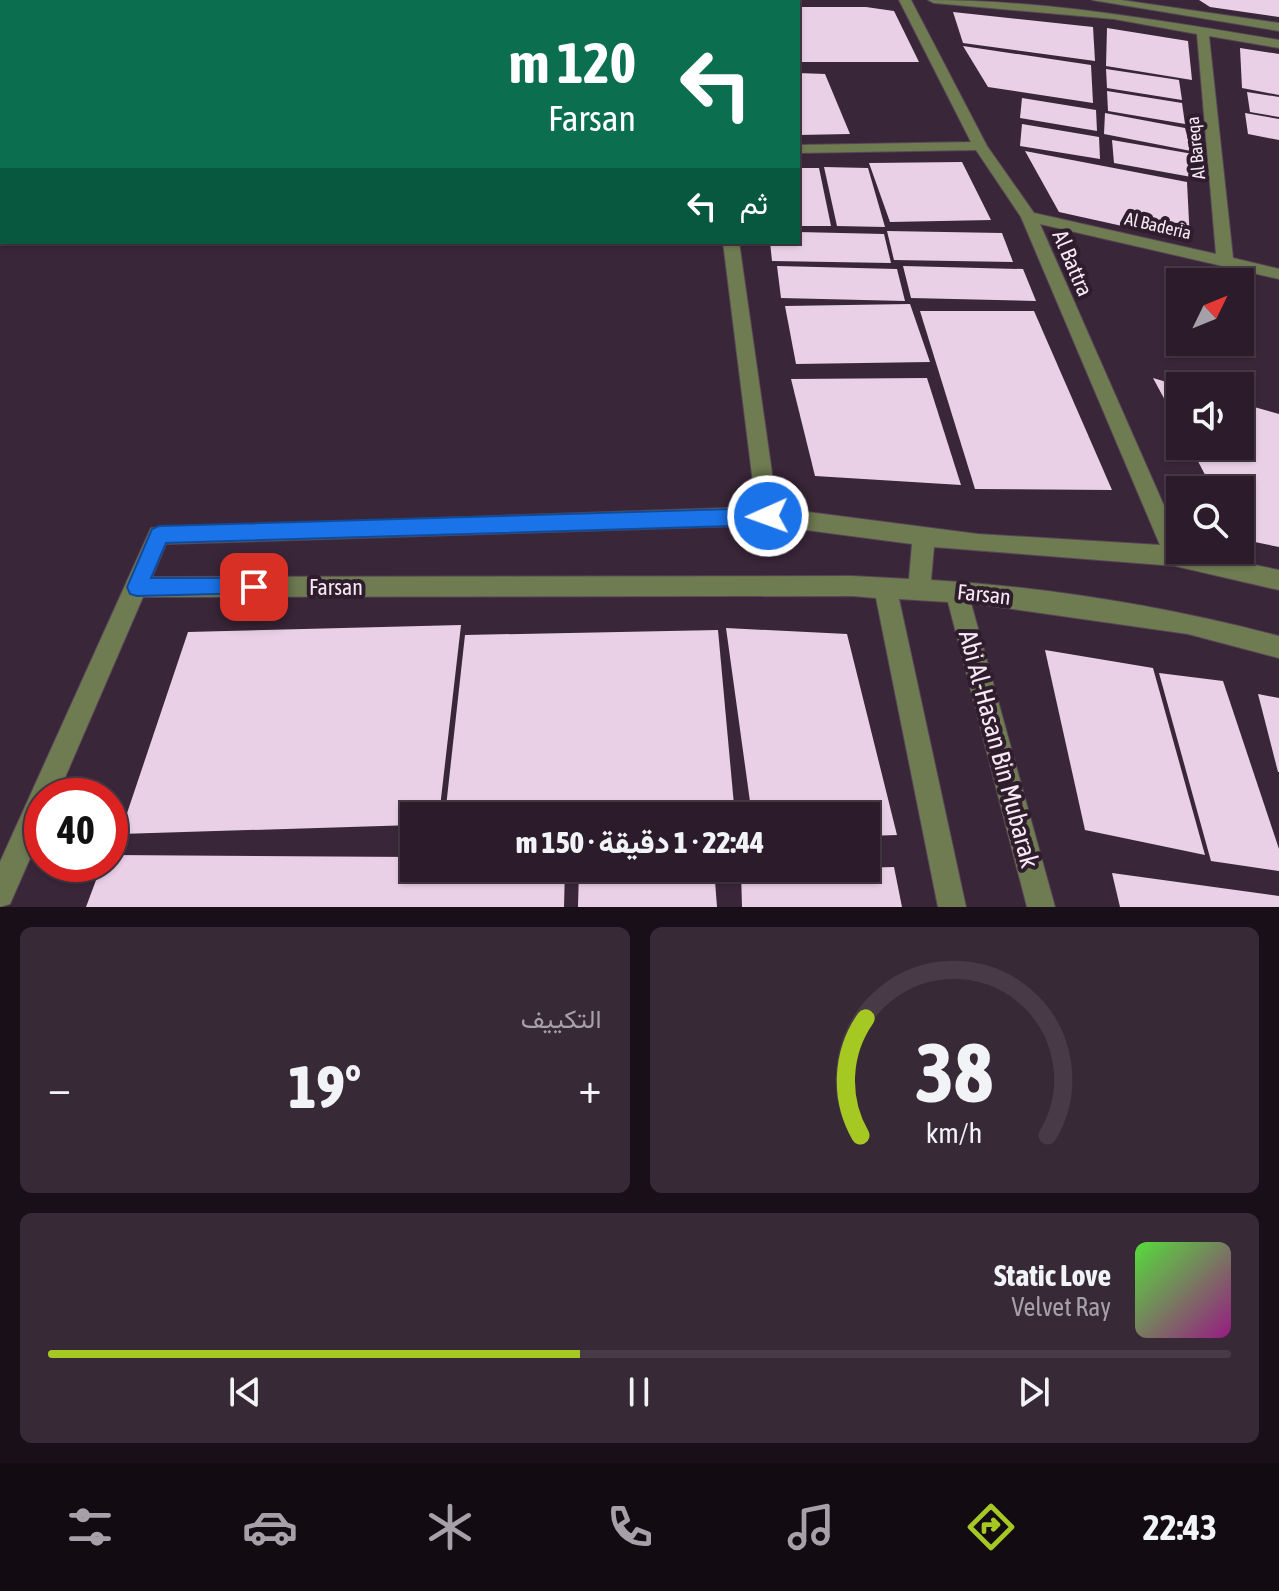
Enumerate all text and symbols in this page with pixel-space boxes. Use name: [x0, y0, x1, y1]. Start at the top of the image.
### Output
text: 120 m: [509, 31, 636, 95]
icon: left: [664, 32, 768, 136]
text: Farsan: [548, 97, 636, 139]
street label: Al Bareqa: [1182, 115, 1209, 181]
icon: left: [680, 184, 724, 228]
text: ثم: [740, 186, 768, 220]
street label: Al Baderia: [1123, 208, 1193, 243]
street label: Al Battra: [1048, 226, 1098, 300]
north arrow: [1166, 268, 1254, 356]
map controls: [1166, 268, 1254, 564]
button: sound: [1166, 372, 1254, 460]
position arrow: [726, 474, 810, 558]
button: search: [1166, 476, 1254, 564]
pin: [220, 553, 288, 621]
icon: arrive: [232, 565, 276, 609]
street label: Farsan: [309, 574, 363, 600]
street label: Farsan: [956, 578, 1012, 610]
street label: Abi Al-Hasan Bin Mubarak: [953, 627, 1045, 871]
speed limit sign: 40: [24, 778, 128, 882]
text: 22:44 · 1 دقيقة · 150 m: [516, 825, 764, 859]
text: التكييف: [521, 1004, 602, 1034]
text: 38: [915, 1024, 993, 1120]
text: 19°: [288, 1052, 361, 1121]
text: −: [48, 1062, 71, 1112]
text: +: [579, 1062, 602, 1112]
text: km/h: [926, 1116, 983, 1149]
text: Static Love: [994, 1258, 1111, 1292]
text: Velvet Ray: [1011, 1292, 1111, 1322]
icon: previous: [223, 1370, 267, 1414]
icon: pause: [617, 1370, 661, 1414]
icon: next: [1012, 1370, 1056, 1414]
icon: filters: [62, 1499, 118, 1555]
icon: car: [242, 1499, 298, 1555]
icon: climate: [422, 1499, 478, 1555]
icon: phone: [602, 1499, 658, 1555]
icon: music: [783, 1499, 839, 1555]
icon: directions: [963, 1499, 1019, 1555]
text: 22:43: [1143, 1506, 1217, 1548]

